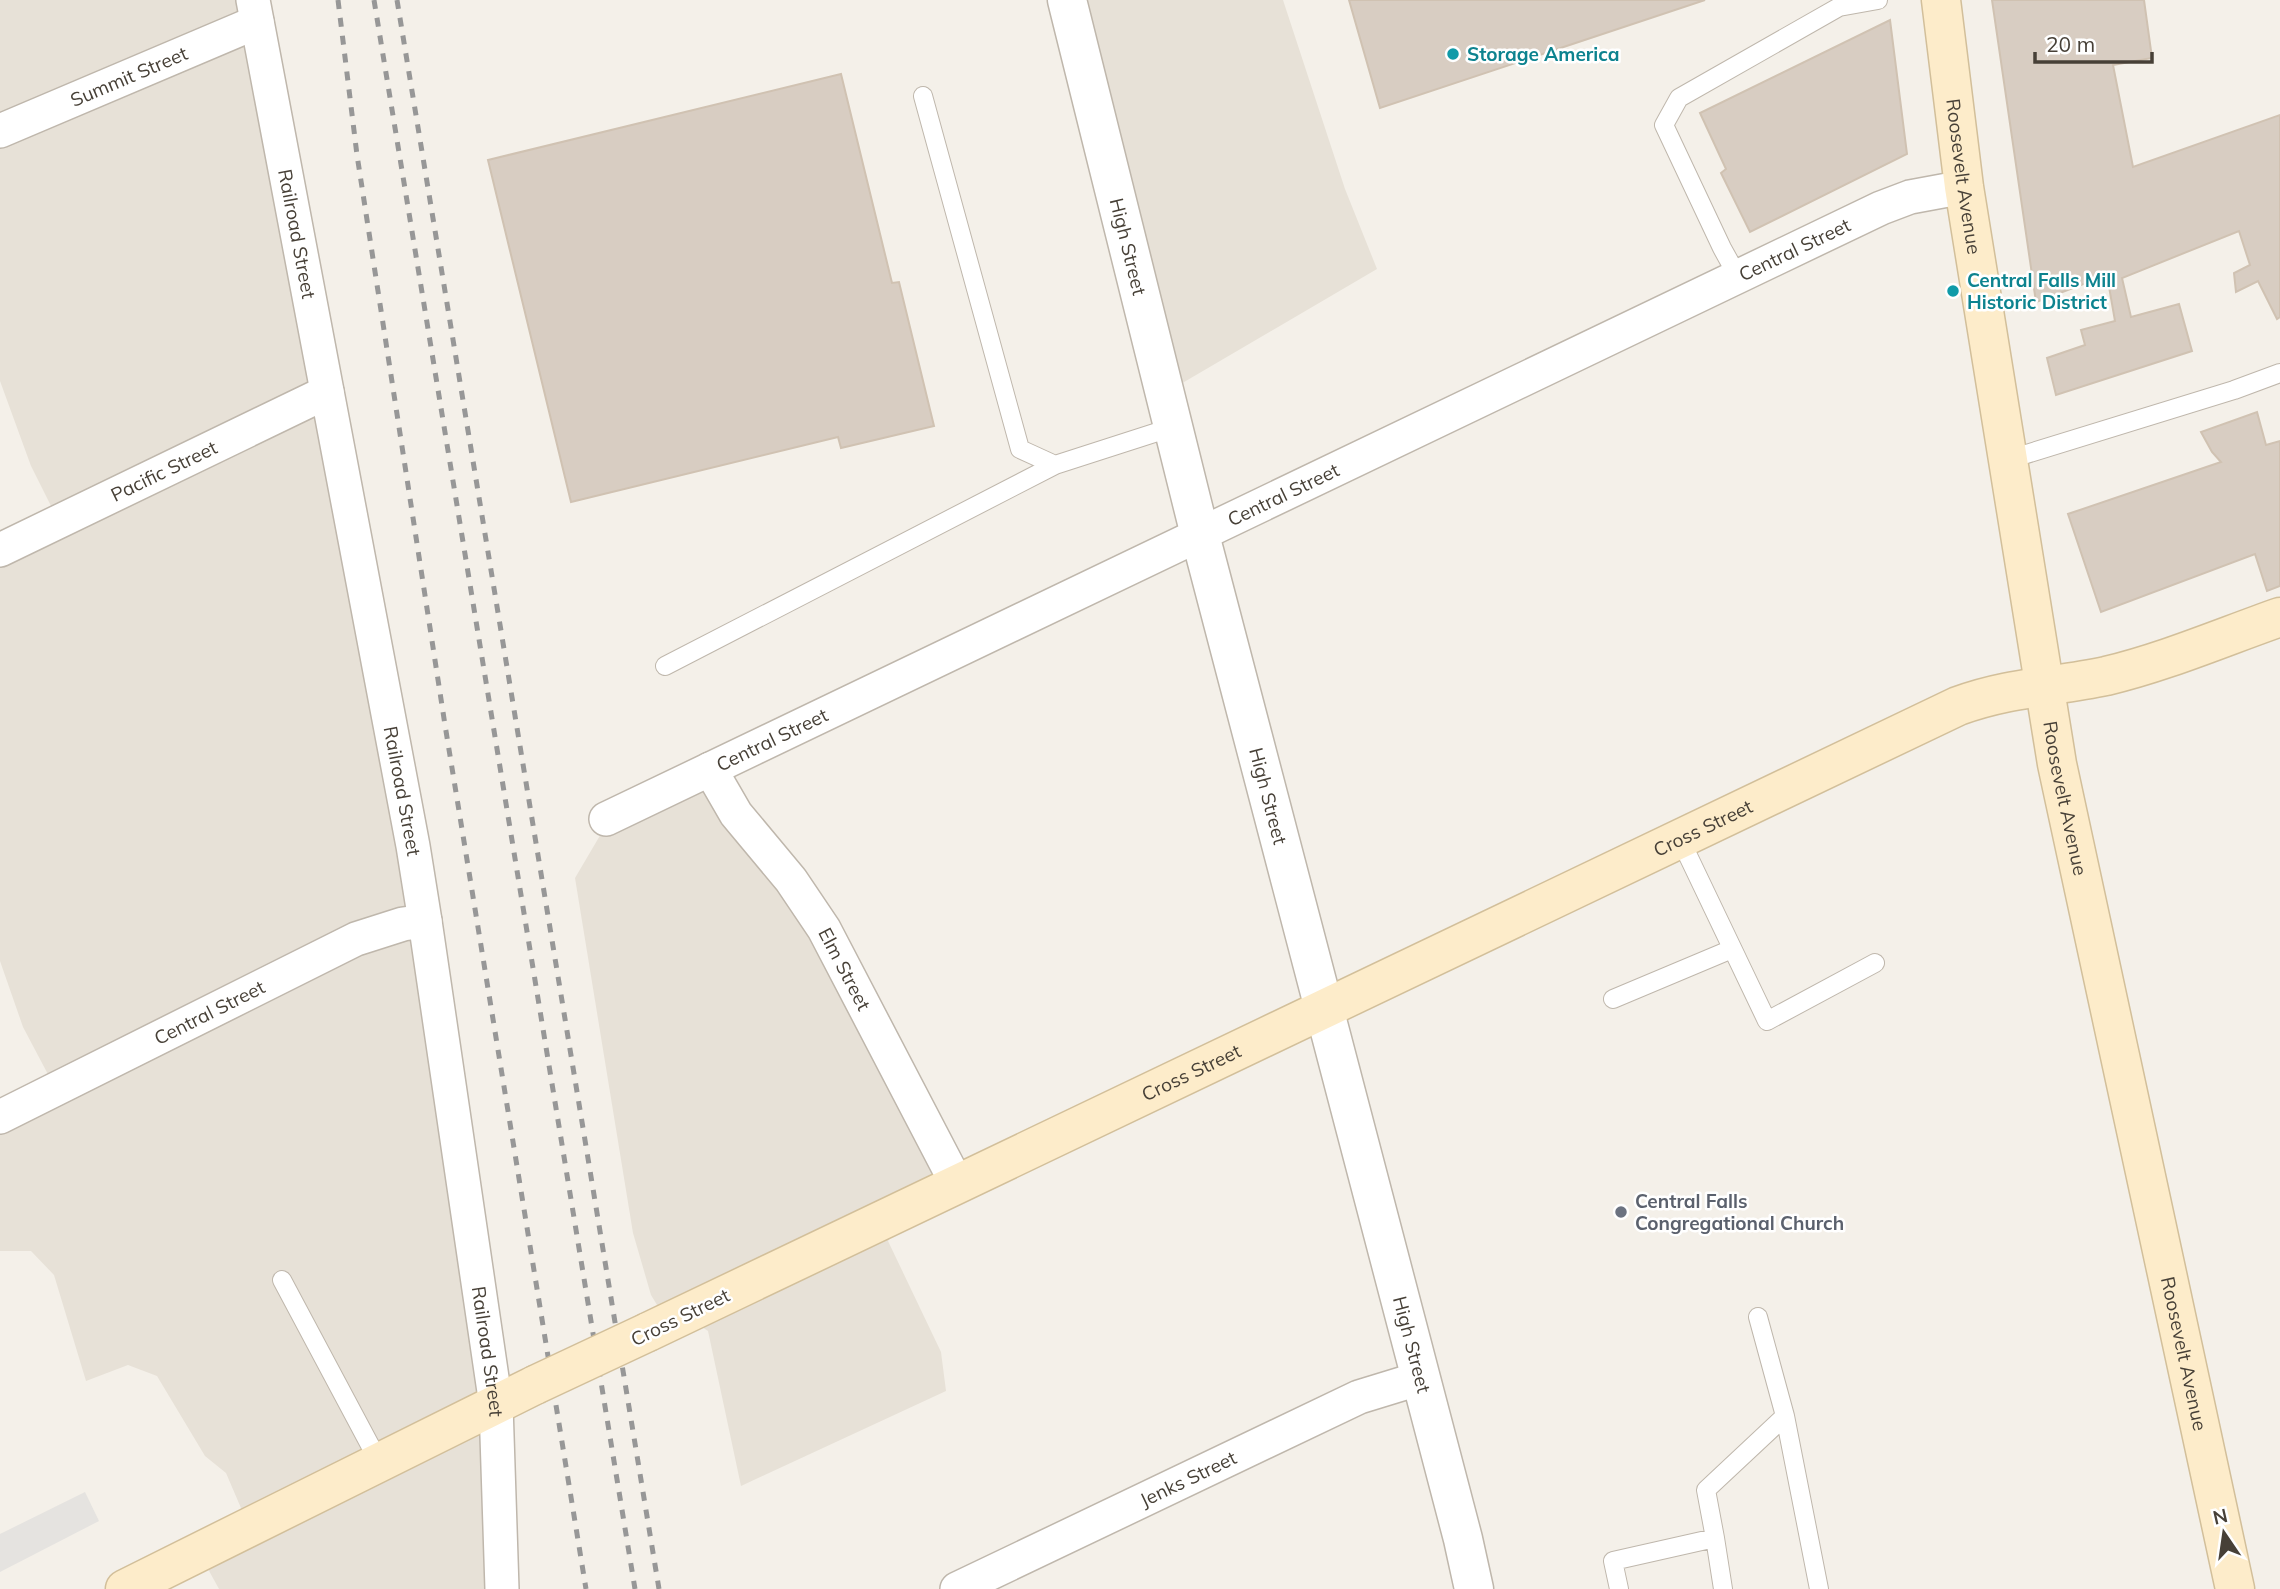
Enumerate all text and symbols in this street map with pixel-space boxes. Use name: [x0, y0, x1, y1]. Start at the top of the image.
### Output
scale bar: [2035, 21, 2152, 65]
text: 20 m: [2046, 31, 2095, 57]
street label: Summit Street: [67, 41, 191, 112]
place label: Storage America: [1467, 42, 1620, 66]
marker: Storage America: [1445, 46, 1461, 62]
street label: Roosevelt Avenue: [1941, 97, 1987, 256]
street label: Railroad Street: [273, 167, 321, 301]
street label: High Street: [1105, 195, 1152, 298]
street label: Central Street: [1735, 212, 1855, 286]
place label: Central Falls Mill Historic District: [1967, 268, 2116, 314]
marker: Central Falls Mill Historic District: [1945, 283, 1961, 299]
street label: Pacific Street: [107, 435, 221, 507]
street label: Central Street: [1224, 457, 1343, 531]
street label: Central Street: [712, 702, 832, 776]
street label: Roosevelt Avenue: [2038, 719, 2093, 878]
street label: Railroad Street: [379, 724, 426, 858]
street label: High Street: [1244, 745, 1293, 847]
street label: Cross Street: [1649, 794, 1757, 862]
street label: Elm Street: [813, 923, 876, 1015]
street label: Central Street: [150, 974, 269, 1050]
street label: Cross Street: [1138, 1038, 1245, 1106]
place label: Central Falls Congregational Church: [1635, 1189, 1844, 1235]
marker: Central Falls Congregational Church: [1613, 1204, 1629, 1220]
street label: Roosevelt Avenue: [2156, 1274, 2212, 1433]
street label: Cross Street: [627, 1283, 734, 1351]
street label: Railroad Street: [467, 1285, 509, 1417]
street label: High Street: [1388, 1293, 1436, 1396]
street label: Jenks Street: [1136, 1445, 1241, 1512]
north arrow: [2189, 1498, 2259, 1568]
text: N: [2210, 1503, 2230, 1530]

